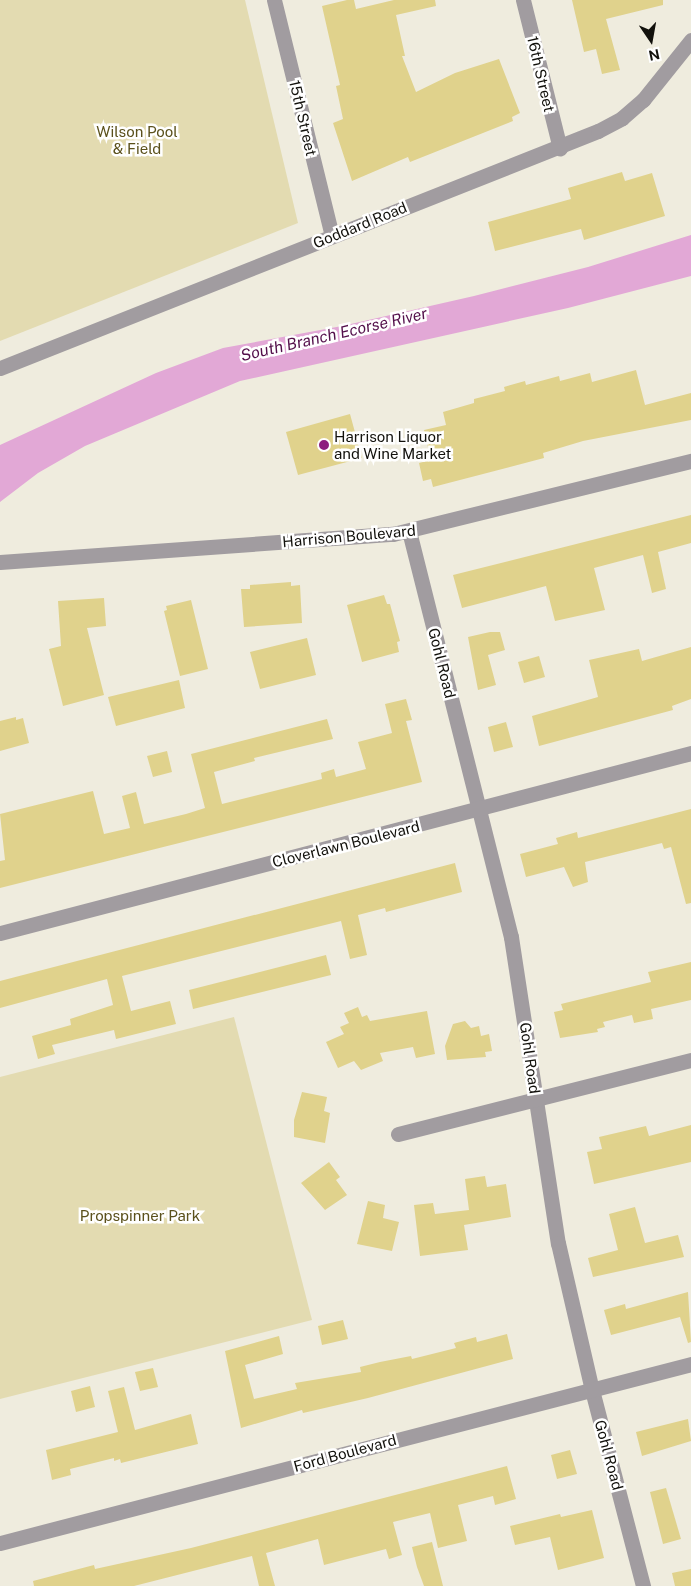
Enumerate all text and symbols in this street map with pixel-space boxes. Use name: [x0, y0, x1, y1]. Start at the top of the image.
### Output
north arrow: [626, 15, 676, 65]
street label: 16th Street: [524, 34, 558, 114]
text: N: [647, 46, 661, 64]
street label: 15th Street: [285, 78, 321, 158]
park label: Wilson Pool & Field: [96, 122, 178, 157]
street label: Goddard Road: [310, 198, 410, 252]
water label: South Branch Ecorse River: [239, 304, 429, 366]
place label: Harrison Liquor and Wine Market: [334, 427, 452, 462]
marker: Harrison Liquor and Wine Market: [318, 439, 330, 451]
street label: Harrison Boulevard: [282, 521, 416, 551]
street label: Gohl Road: [425, 626, 459, 700]
street label: Cloverlawn Boulevard: [270, 817, 422, 871]
street label: Gohl Road: [516, 1021, 544, 1095]
park label: Propspinner Park: [80, 1207, 200, 1225]
street label: Gohl Road: [591, 1418, 627, 1492]
street label: Ford Boulevard: [292, 1431, 398, 1475]

